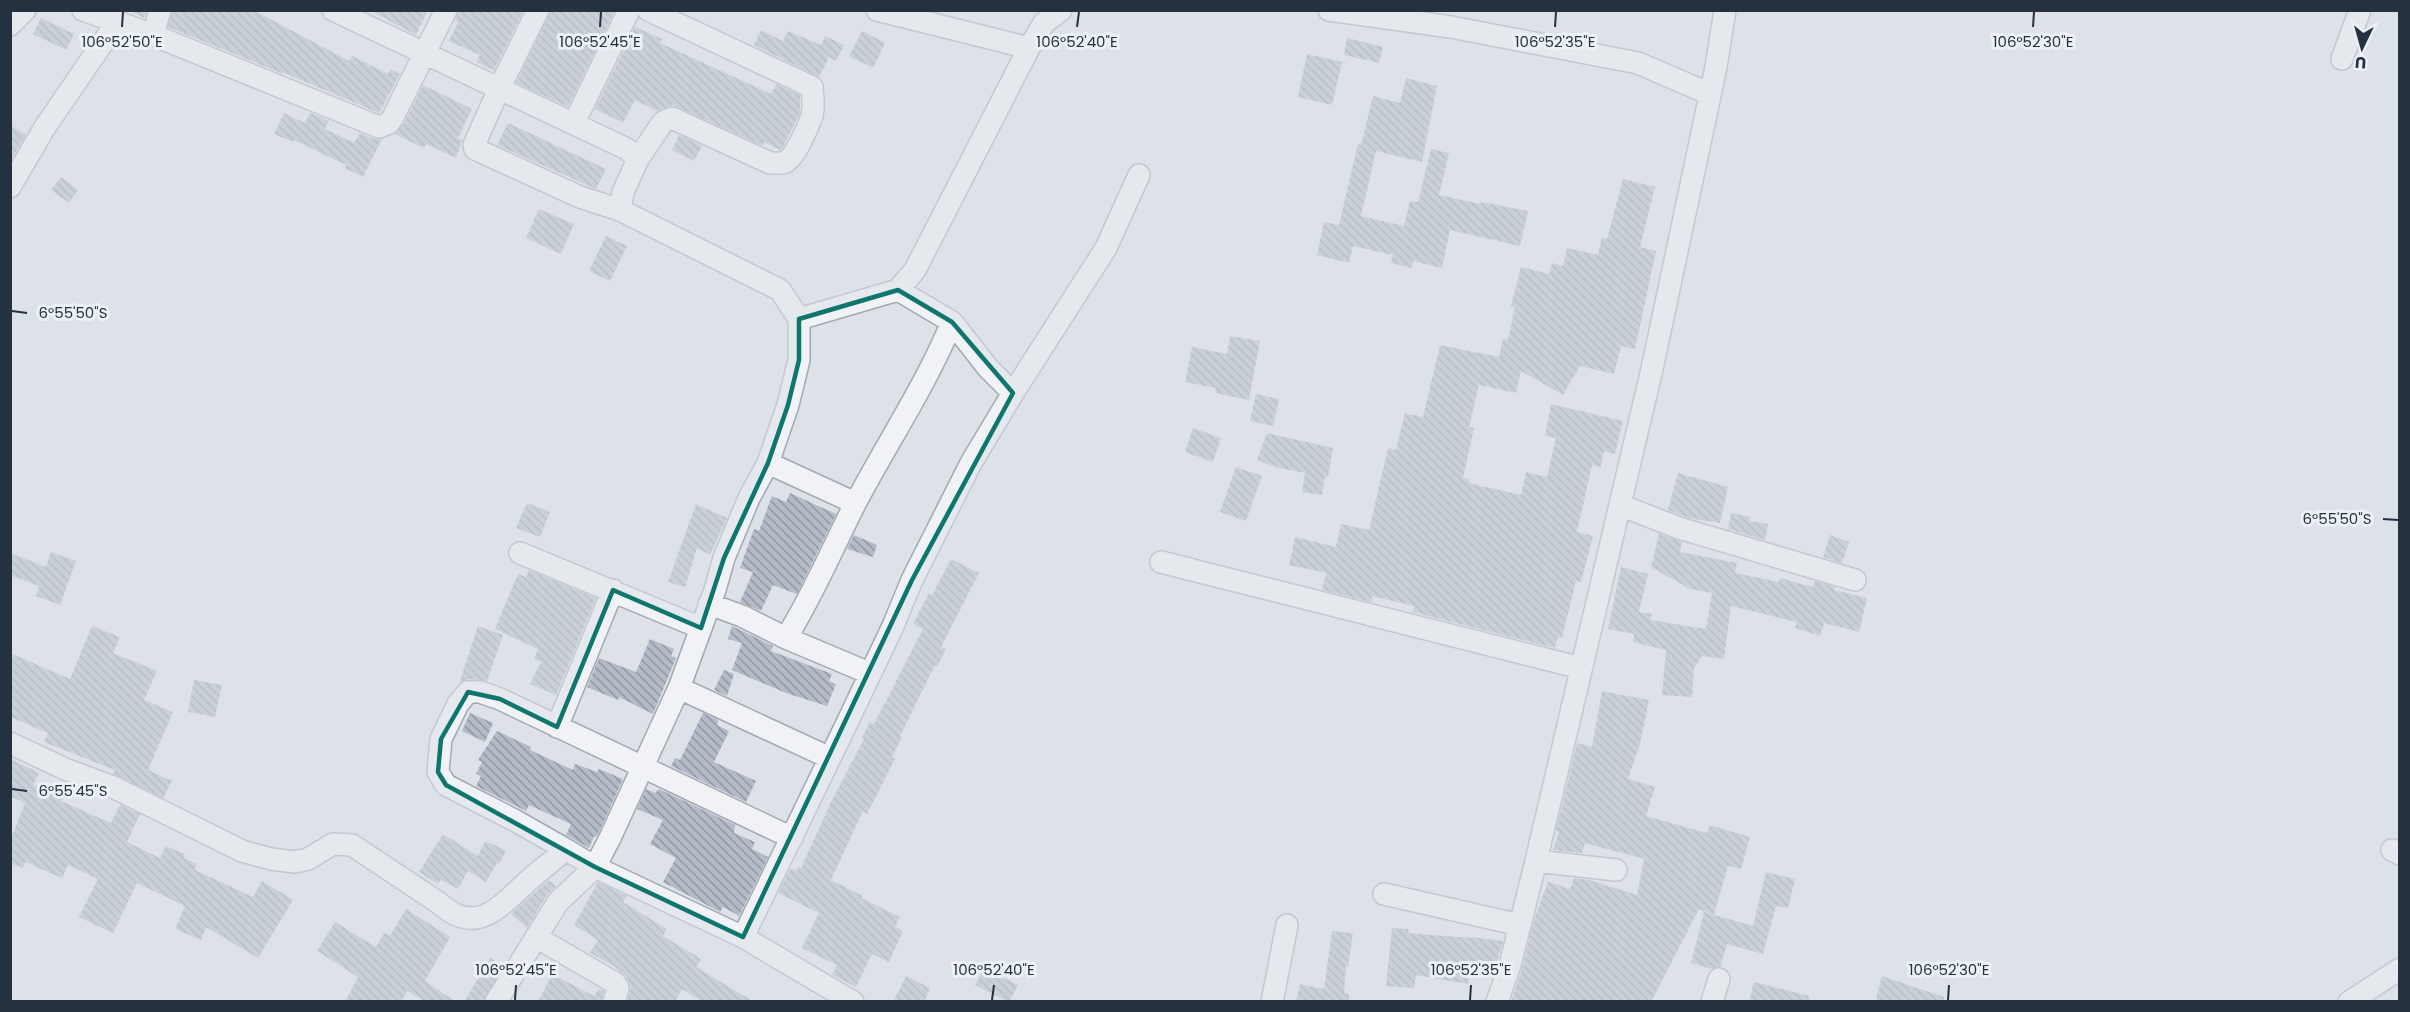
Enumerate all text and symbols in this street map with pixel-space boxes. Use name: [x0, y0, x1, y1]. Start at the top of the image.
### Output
north arrow: [2332, 18, 2392, 78]
text: 106°52'50"E: [81, 31, 163, 52]
text: 106°52'45"E: [559, 31, 641, 52]
text: 106°52'40"E: [1036, 31, 1118, 52]
text: 106°52'35"E: [1515, 31, 1595, 52]
text: 106°52'30"E: [1993, 31, 2073, 52]
text: U: [2354, 50, 2367, 74]
text: 6°55'50"S: [39, 302, 107, 323]
text: 6°55'50"S: [2303, 508, 2371, 529]
text: 6°55'45"S: [39, 780, 107, 801]
text: 106°52'45"E: [475, 959, 557, 980]
text: 106°52'40"E: [953, 959, 1035, 980]
text: 106°52'35"E: [1431, 959, 1511, 980]
text: 106°52'30"E: [1909, 959, 1989, 980]

